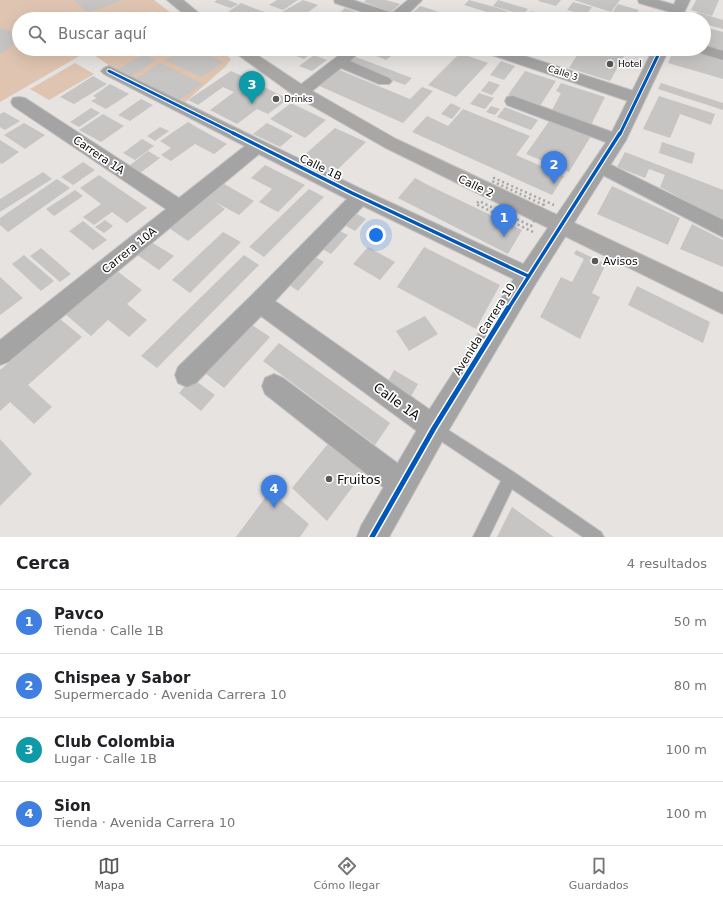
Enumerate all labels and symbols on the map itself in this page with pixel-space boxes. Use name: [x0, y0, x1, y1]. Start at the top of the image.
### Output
marker: Hotel: [605, 59, 615, 69]
place label: Hotel: [618, 59, 642, 69]
street label: Calle 3: [547, 63, 579, 83]
pin: 3: [239, 71, 265, 104]
marker: Drinks: [271, 94, 281, 104]
place label: Drinks: [284, 94, 313, 104]
street label: Carrera 1A: [71, 134, 127, 178]
pin: 2: [541, 151, 567, 184]
street label: Calle 1B: [298, 152, 344, 183]
street label: Calle 2: [456, 172, 496, 201]
pin: 1: [491, 204, 517, 237]
street label: Carrera 10A: [100, 224, 159, 276]
your location: [366, 225, 386, 245]
place label: Avisos: [603, 255, 638, 268]
marker: Avisos: [590, 256, 600, 266]
street label: Avenida Carrera 10: [451, 281, 518, 378]
street label: Calle 1A: [371, 380, 423, 423]
place label: Fruitos: [337, 472, 381, 487]
marker: Fruitos: [324, 474, 334, 484]
pin: 4: [261, 475, 287, 508]

